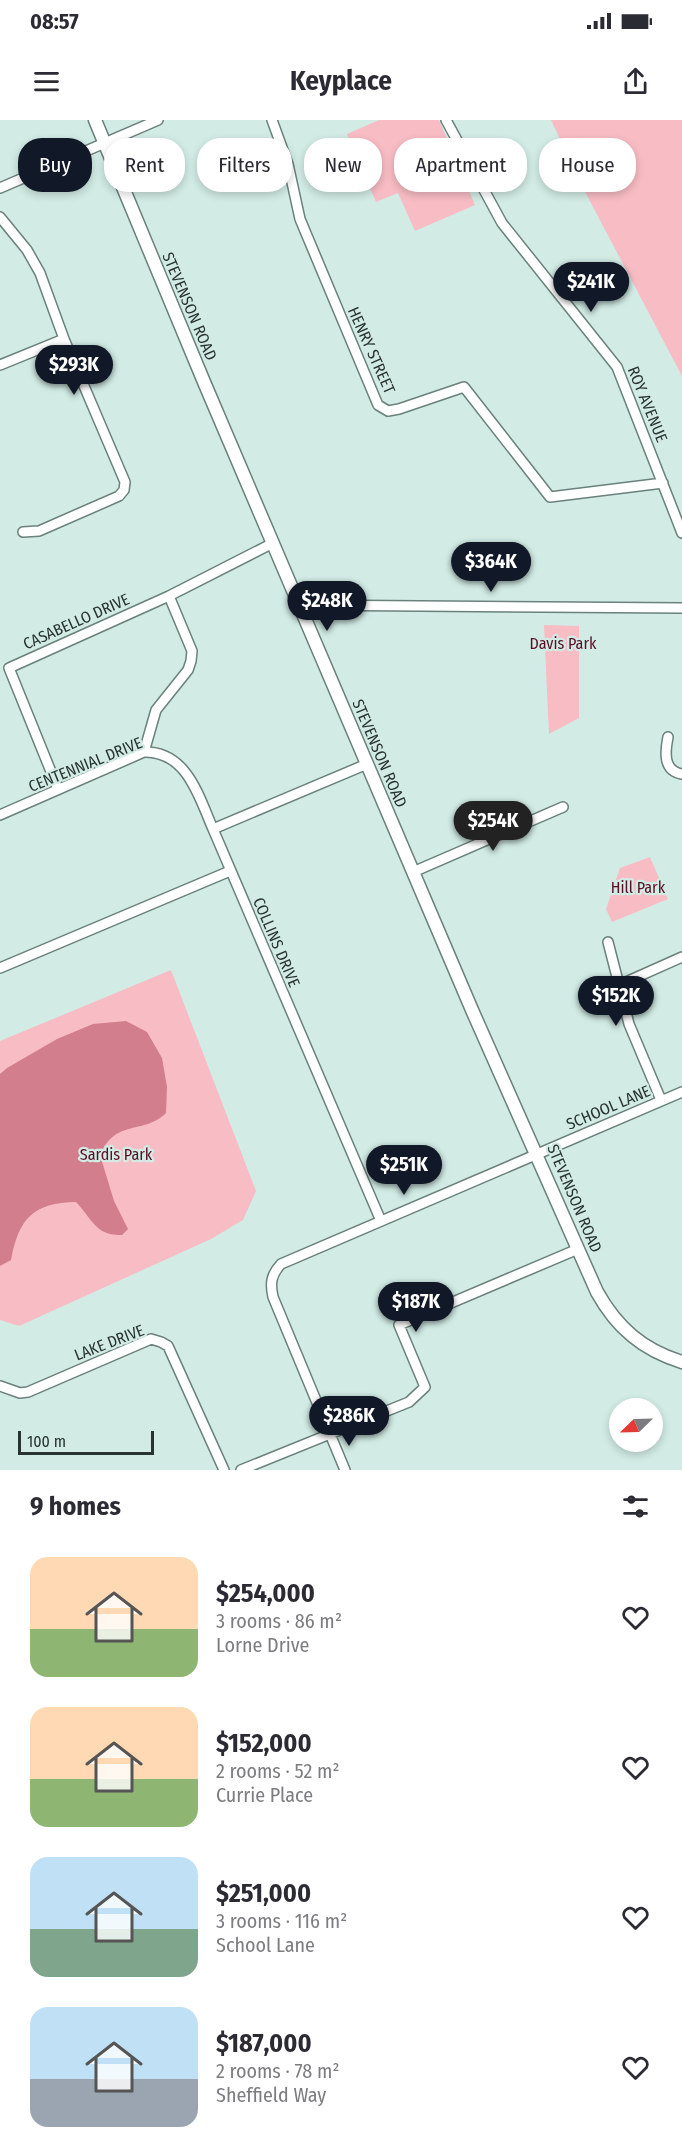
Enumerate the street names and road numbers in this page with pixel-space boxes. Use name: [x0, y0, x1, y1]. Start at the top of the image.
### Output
street label: STEVENSON ROAD: [158, 249, 221, 363]
street label: HENRY STREET: [344, 304, 399, 397]
street label: ROY AVENUE: [624, 363, 671, 445]
street label: CASABELLO DRIVE: [20, 590, 132, 653]
street label: STEVENSON ROAD: [348, 696, 411, 810]
street label: CENTENNIAL DRIVE: [26, 733, 145, 796]
street label: COLLINS DRIVE: [249, 895, 304, 990]
street label: SCHOOL LANE: [563, 1081, 653, 1134]
street label: STEVENSON ROAD: [543, 1141, 606, 1255]
street label: LAKE DRIVE: [72, 1321, 147, 1364]

